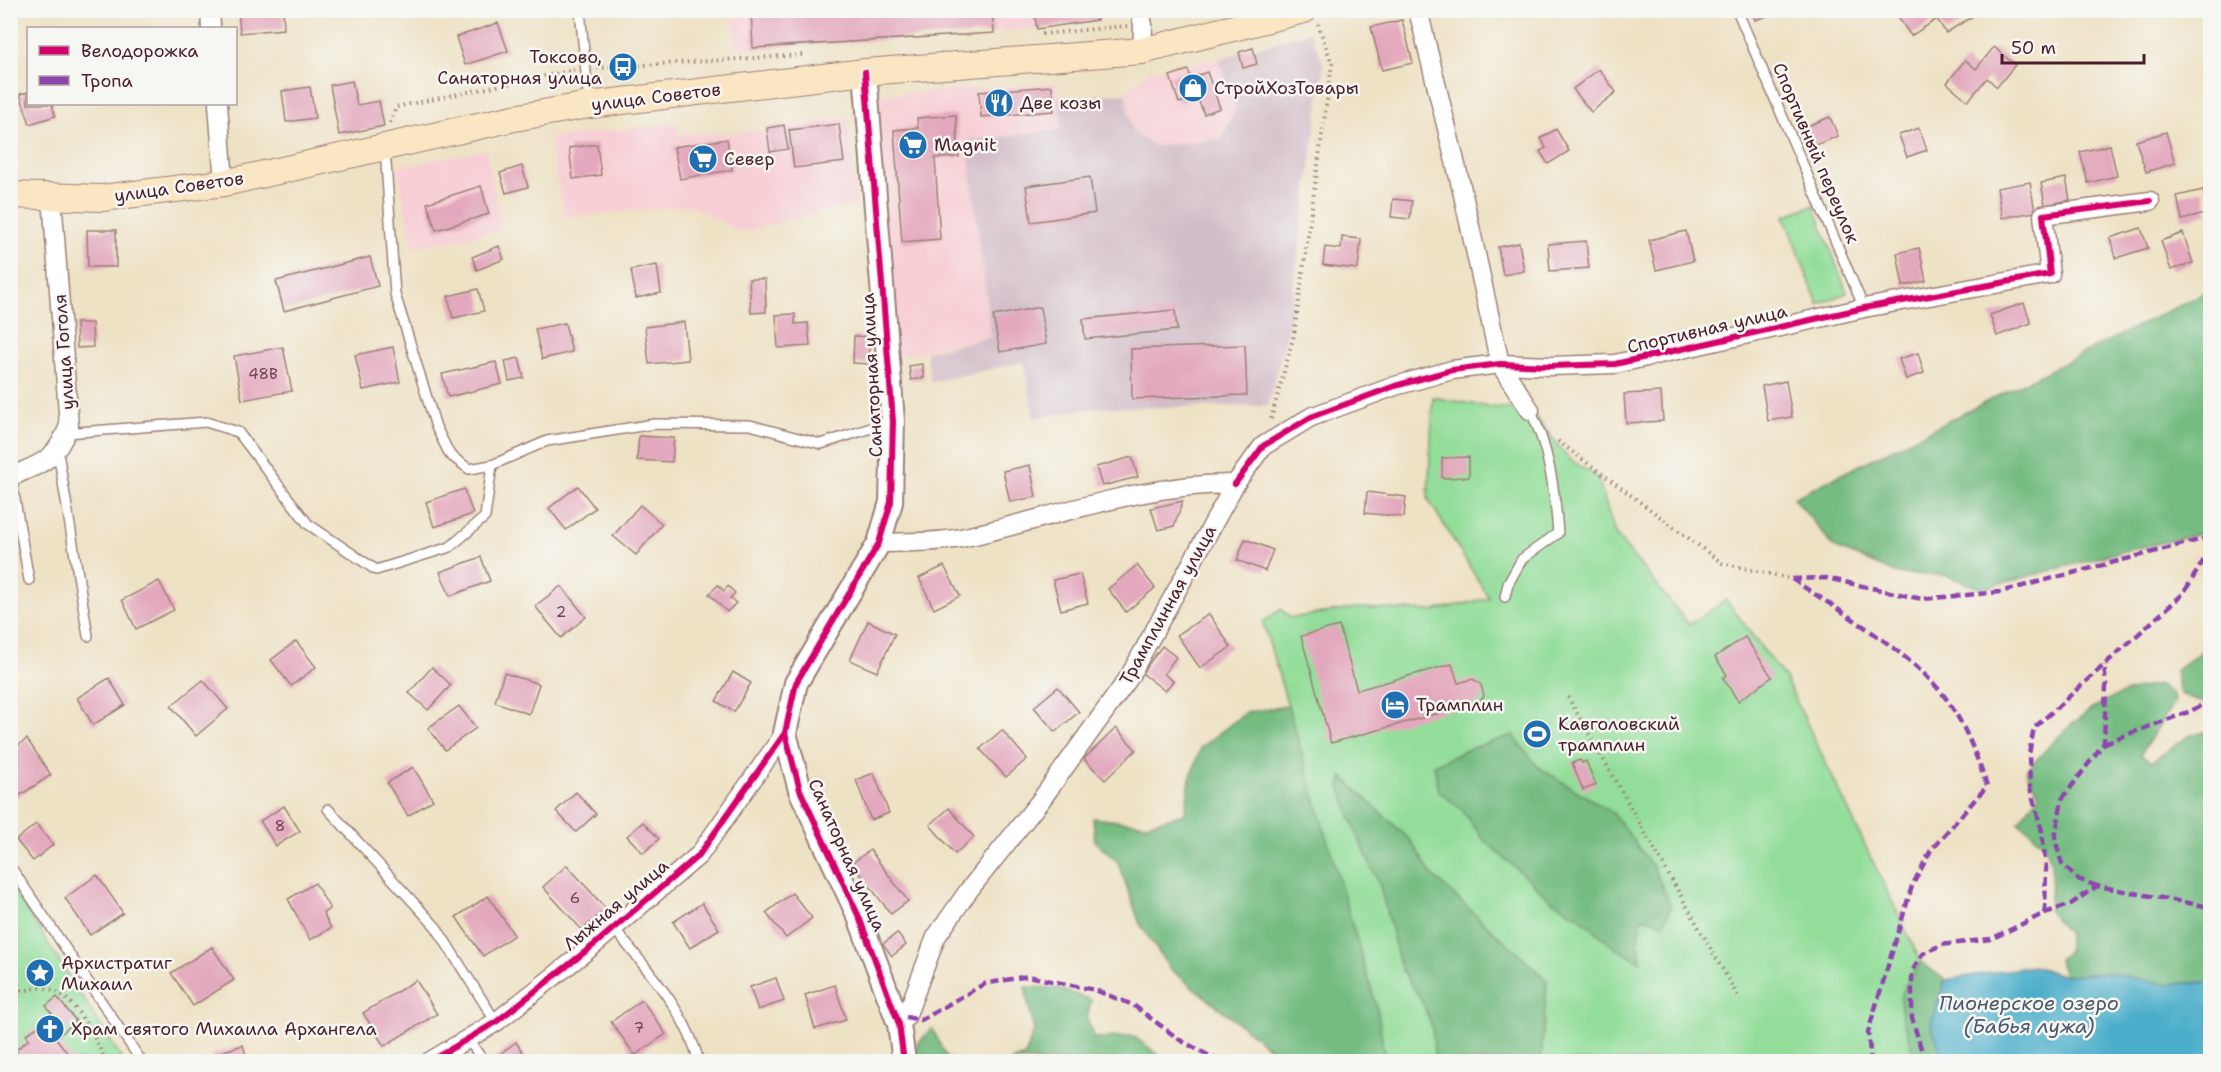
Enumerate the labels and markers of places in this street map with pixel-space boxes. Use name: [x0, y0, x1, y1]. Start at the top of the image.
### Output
place label: Токсово, Санаторная улица: [437, 45, 602, 90]
bus stop icon: Токсово, Санаторная улица: [607, 51, 639, 83]
shop icon: СтройХозТовары: [1177, 72, 1209, 104]
place label: СтройХозТовары: [1214, 76, 1359, 100]
restaurant icon: Две козы: [983, 87, 1015, 119]
place label: Две козы: [1020, 91, 1101, 115]
supermarket icon: Magnit: [897, 129, 929, 161]
place label: Magnit: [934, 133, 997, 157]
supermarket icon: Север: [687, 143, 719, 175]
place label: Север: [724, 147, 775, 171]
hotel icon: Трамплин: [1379, 689, 1411, 721]
place label: Трамплин: [1416, 693, 1503, 717]
place label: Кавголовский трамплин: [1558, 712, 1680, 757]
sports icon: Кавголовский трамплин: [1521, 718, 1553, 750]
place label: Архистратиг Михаил: [61, 951, 172, 996]
place icon: Архистратиг Михаил: [24, 957, 56, 989]
church icon: Храм святого Михаила Архангела: [34, 1013, 66, 1045]
place label: Храм святого Михаила Архангела: [71, 1017, 377, 1041]

